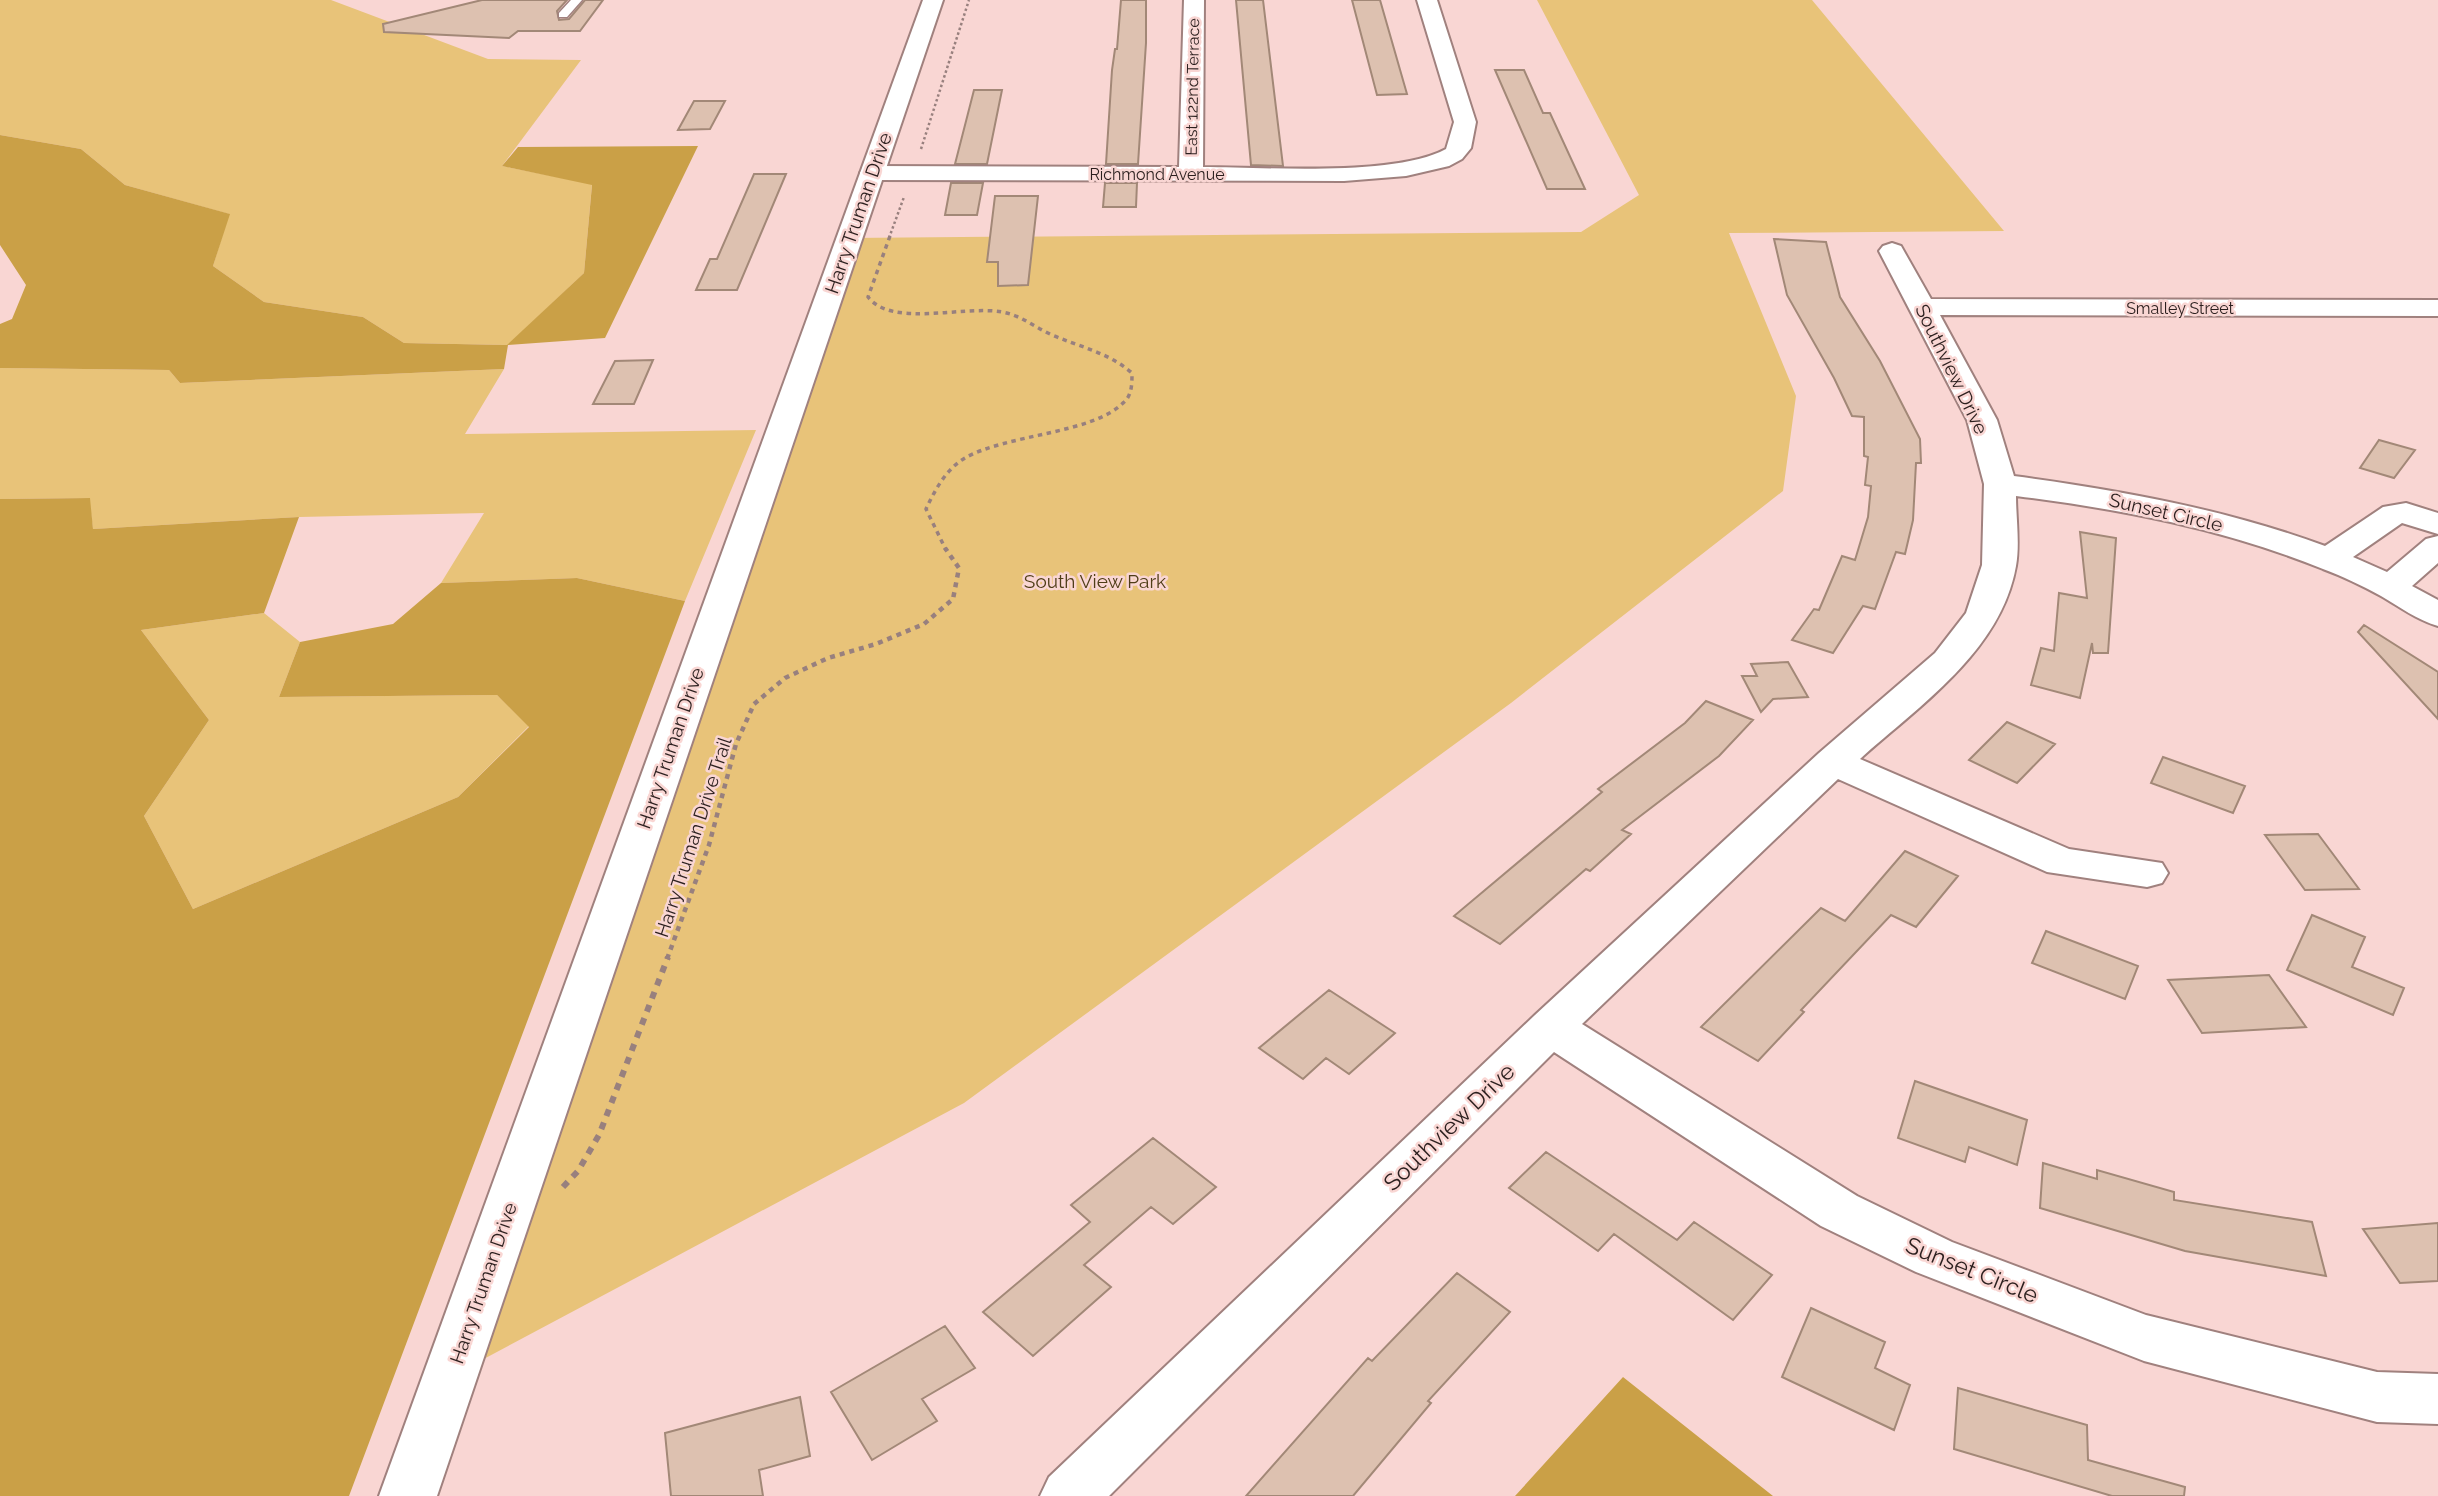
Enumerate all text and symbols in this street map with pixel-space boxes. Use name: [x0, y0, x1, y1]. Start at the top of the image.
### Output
street label: East 122nd Terrace: [1182, 18, 1203, 156]
street label: Harry Truman Drive: [820, 130, 896, 296]
street label: Richmond Avenue: [1089, 165, 1225, 184]
street label: Smalley Street: [2126, 299, 2234, 318]
street label: Southview Drive: [1911, 301, 1993, 437]
street label: Sunset Circle: [2107, 488, 2225, 536]
park label: South View Park: [1024, 570, 1166, 592]
street label: Harry Truman Drive: [632, 665, 708, 831]
street label: Harry Truman Drive Trail: [650, 733, 736, 940]
street label: Southview Drive: [1378, 1057, 1520, 1196]
street label: Harry Truman Drive: [445, 1200, 521, 1366]
street label: Sunset Circle: [1902, 1231, 2042, 1308]

